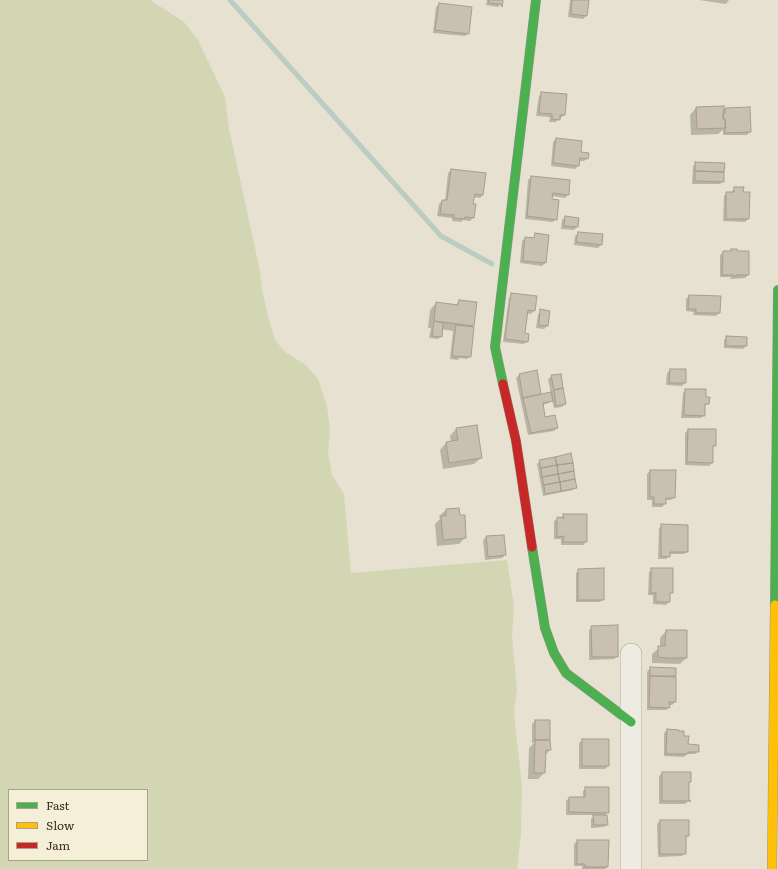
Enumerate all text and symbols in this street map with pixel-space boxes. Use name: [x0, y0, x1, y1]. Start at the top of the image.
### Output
legend: [8, 789, 148, 861]
text: Fast: [46, 796, 69, 814]
text: Slow: [46, 816, 74, 834]
text: Jam: [46, 836, 70, 854]

